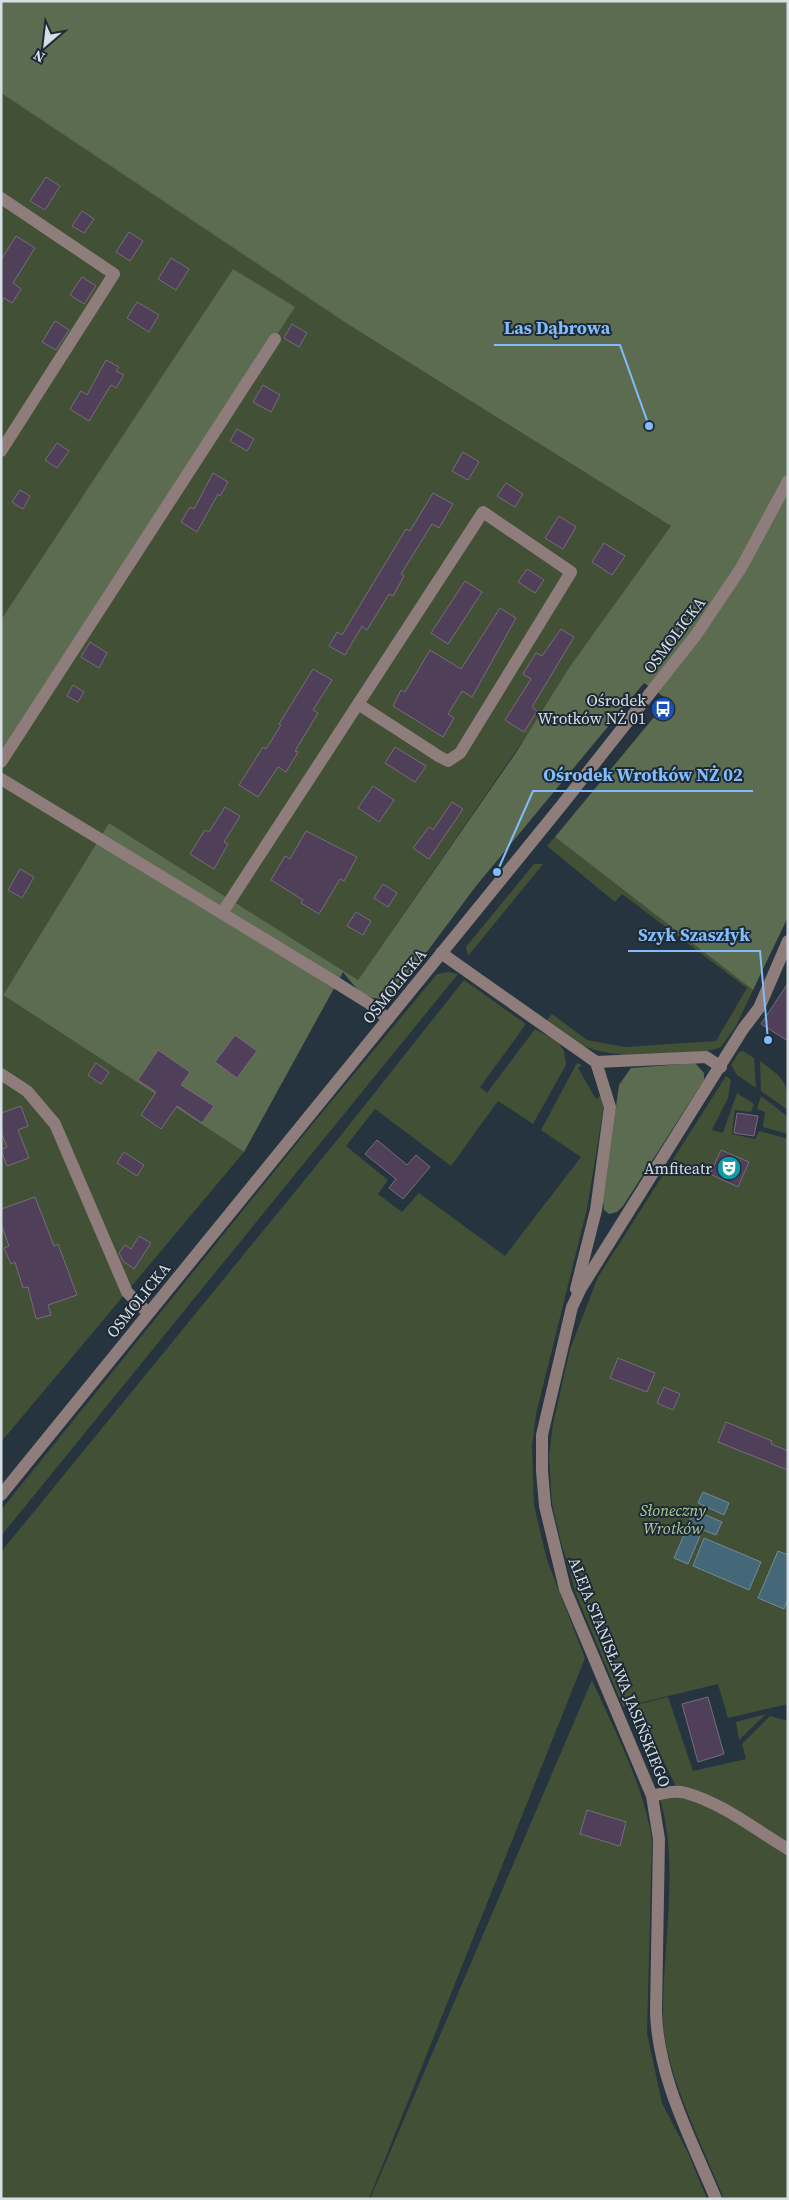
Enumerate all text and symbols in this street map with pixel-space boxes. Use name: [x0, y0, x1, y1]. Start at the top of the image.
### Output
north arrow: [20, 20, 70, 70]
text: N: [30, 45, 48, 68]
callout: Las Dąbrowa: [494, 312, 620, 345]
text: Las Dąbrowa: [504, 315, 611, 340]
street label: OSMOLICKA: [638, 592, 710, 678]
place label: Ośrodek Wrotków NŻ 01: [538, 689, 646, 729]
bus stop icon: Ośrodek Wrotków NŻ 01: [650, 696, 676, 722]
callout: Ośrodek Wrotków NŻ 02: [533, 758, 753, 791]
text: Ośrodek Wrotków NŻ 02: [543, 762, 743, 787]
callout: Szyk Szaszłyk: [628, 918, 760, 951]
text: Szyk Szaszłyk: [638, 922, 750, 947]
street label: OSMOLICKA: [357, 944, 431, 1028]
theatre icon: Amfiteatr: [716, 1155, 742, 1181]
place label: Amfiteatr: [644, 1157, 712, 1179]
street label: OSMOLICKA: [101, 1258, 175, 1342]
park label: Słoneczny Wrotków: [640, 1499, 706, 1539]
street label: ALEJA STANISŁAWA JASIŃSKIEGO: [564, 1554, 676, 1790]

